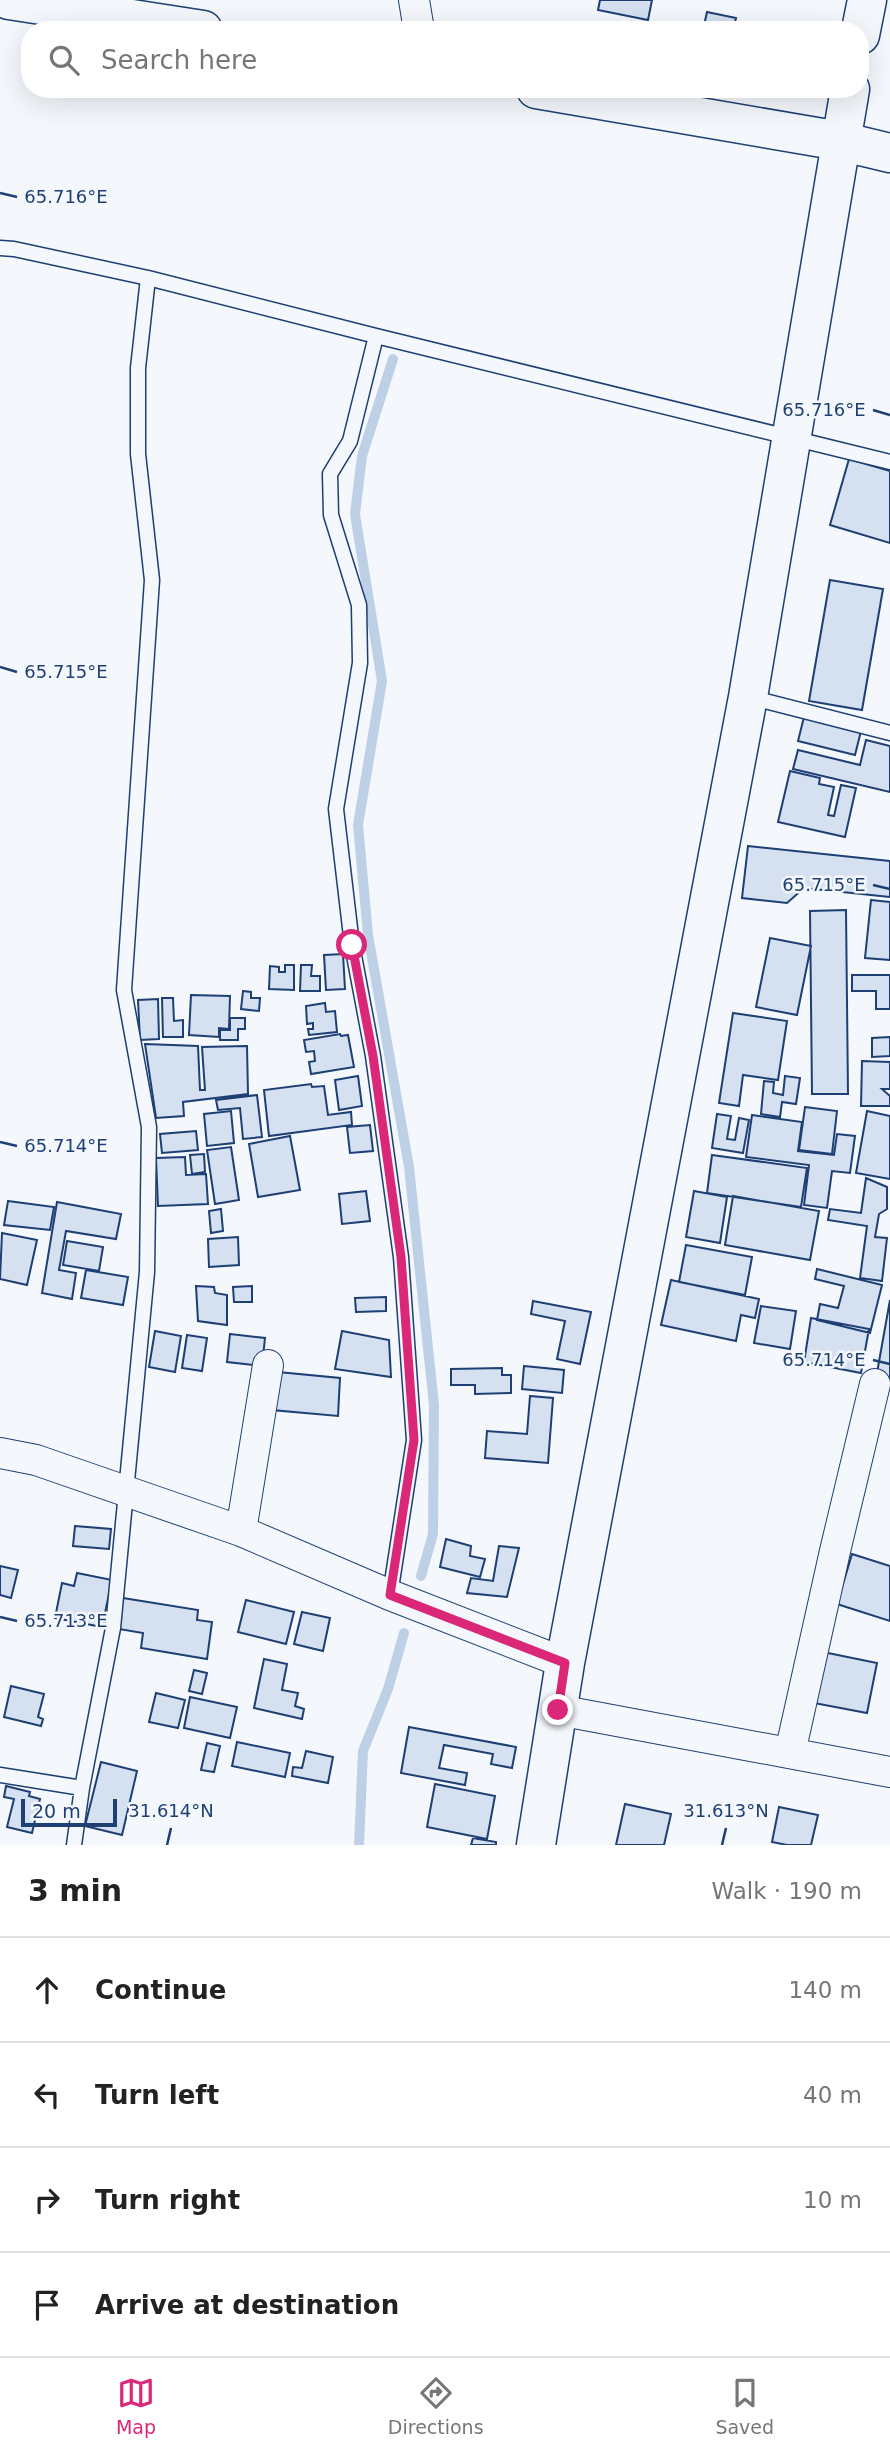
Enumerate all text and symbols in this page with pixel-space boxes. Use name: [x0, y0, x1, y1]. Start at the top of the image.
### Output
search box: [21, 21, 869, 98]
icon: search: [45, 41, 83, 79]
text: Search here: [101, 45, 257, 75]
text: 65.716°E: [24, 186, 108, 207]
text: 65.716°E: [782, 399, 866, 420]
text: 65.715°E: [24, 661, 108, 682]
text: 65.715°E: [782, 874, 866, 895]
route start: [336, 929, 367, 960]
text: 65.714°E: [24, 1135, 108, 1156]
text: 65.714°E: [782, 1349, 866, 1370]
text: 65.713°E: [24, 1610, 108, 1631]
route end: [542, 1694, 573, 1725]
scale bar: [21, 1796, 117, 1828]
text: 20 m: [32, 1800, 81, 1822]
text: 31.614°N: [128, 1800, 214, 1821]
text: 31.613°N: [683, 1800, 769, 1821]
text: 3 min: [28, 1873, 122, 1908]
text: Walk · 190 m: [711, 1878, 862, 1904]
icon: ahead: [28, 1971, 66, 2009]
text: Continue: [95, 1975, 226, 2005]
text: 140 m: [788, 1977, 862, 2003]
icon: left: [28, 2076, 66, 2114]
text: Turn left: [95, 2080, 219, 2110]
text: 40 m: [803, 2082, 862, 2108]
icon: right: [28, 2181, 66, 2219]
text: Turn right: [95, 2185, 240, 2215]
text: 10 m: [803, 2187, 862, 2213]
icon: arrive: [28, 2286, 66, 2324]
text: Arrive at destination: [95, 2290, 399, 2320]
tab: Map: [116, 2374, 156, 2438]
tab: Directions: [388, 2374, 484, 2438]
tab: Saved: [715, 2374, 774, 2438]

